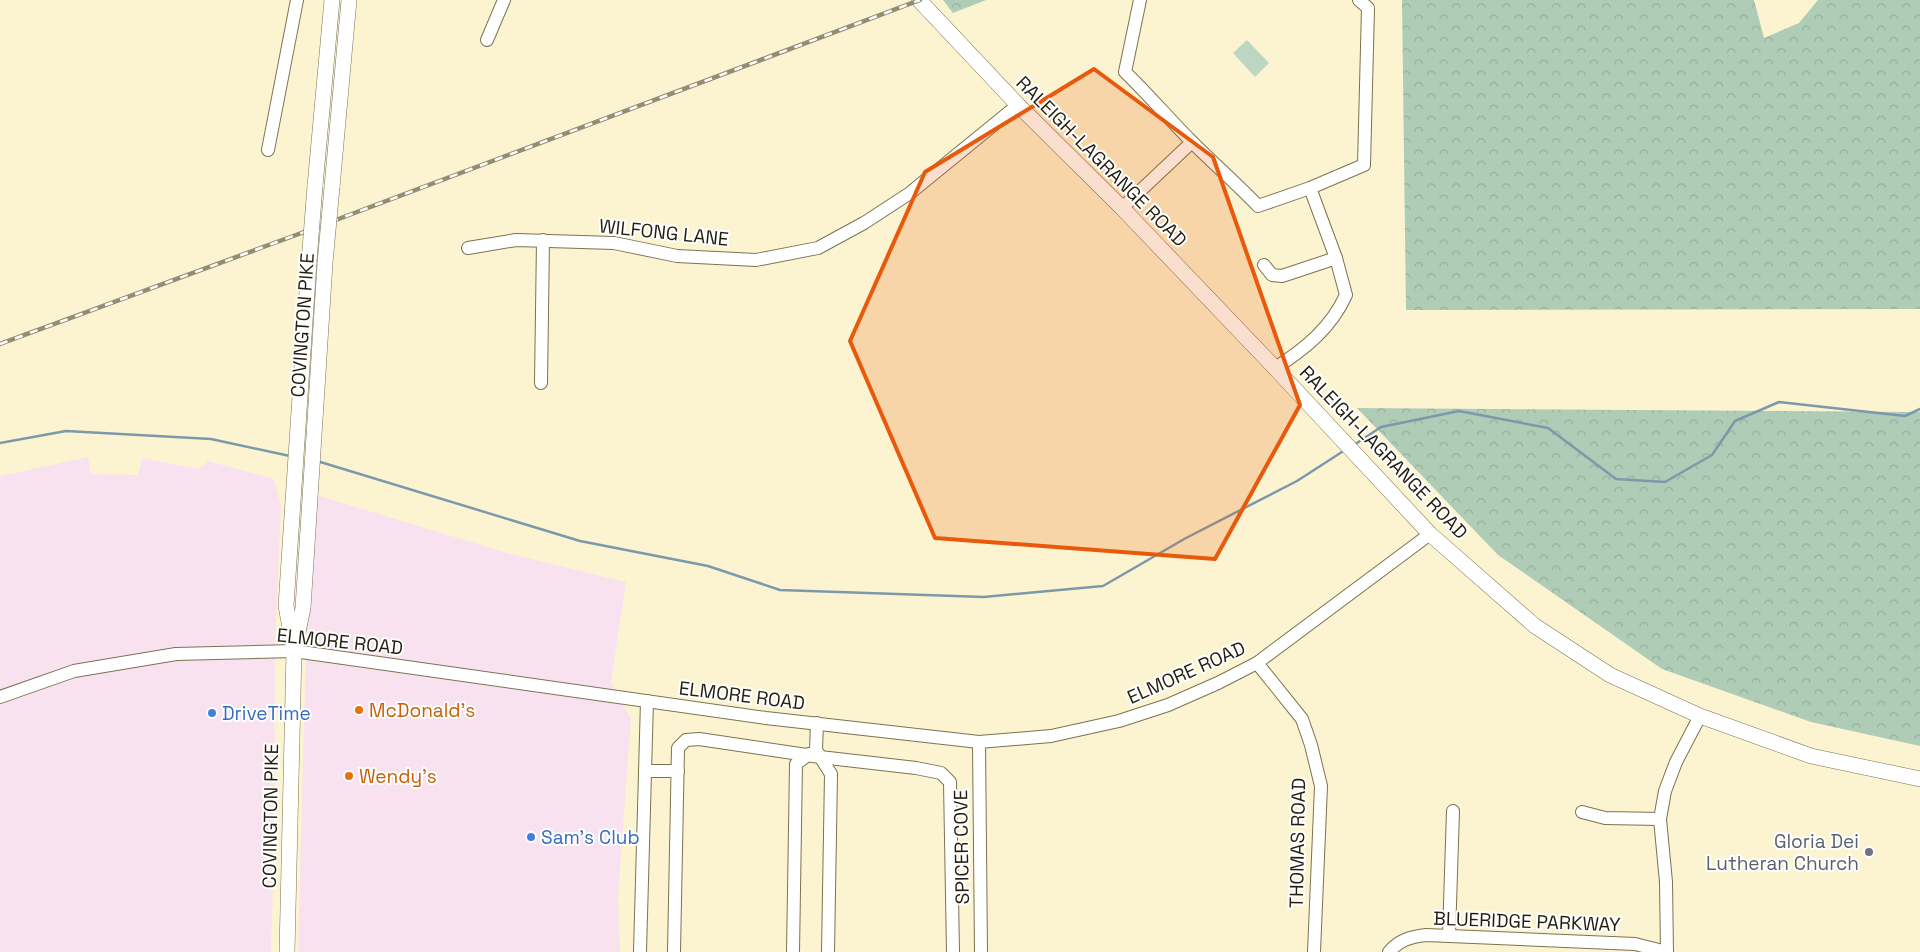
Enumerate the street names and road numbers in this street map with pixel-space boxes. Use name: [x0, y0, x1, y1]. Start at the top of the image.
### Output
street label: RALEIGH-LAGRANGE ROAD: [1011, 71, 1192, 252]
street label: WILFONG LANE: [598, 213, 730, 252]
street label: COVINGTON PIKE: [285, 252, 320, 398]
street label: RALEIGH-LAGRANGE ROAD: [1294, 360, 1473, 544]
street label: ELMORE ROAD: [276, 622, 404, 661]
street label: ELMORE ROAD: [1123, 635, 1249, 710]
street label: ELMORE ROAD: [677, 675, 806, 716]
street label: COVINGTON PIKE: [257, 743, 284, 889]
street label: THOMAS ROAD: [1284, 778, 1311, 908]
street label: SPICER COVE: [948, 790, 975, 904]
street label: BLUERIDGE PARKWAY: [1433, 906, 1622, 937]

